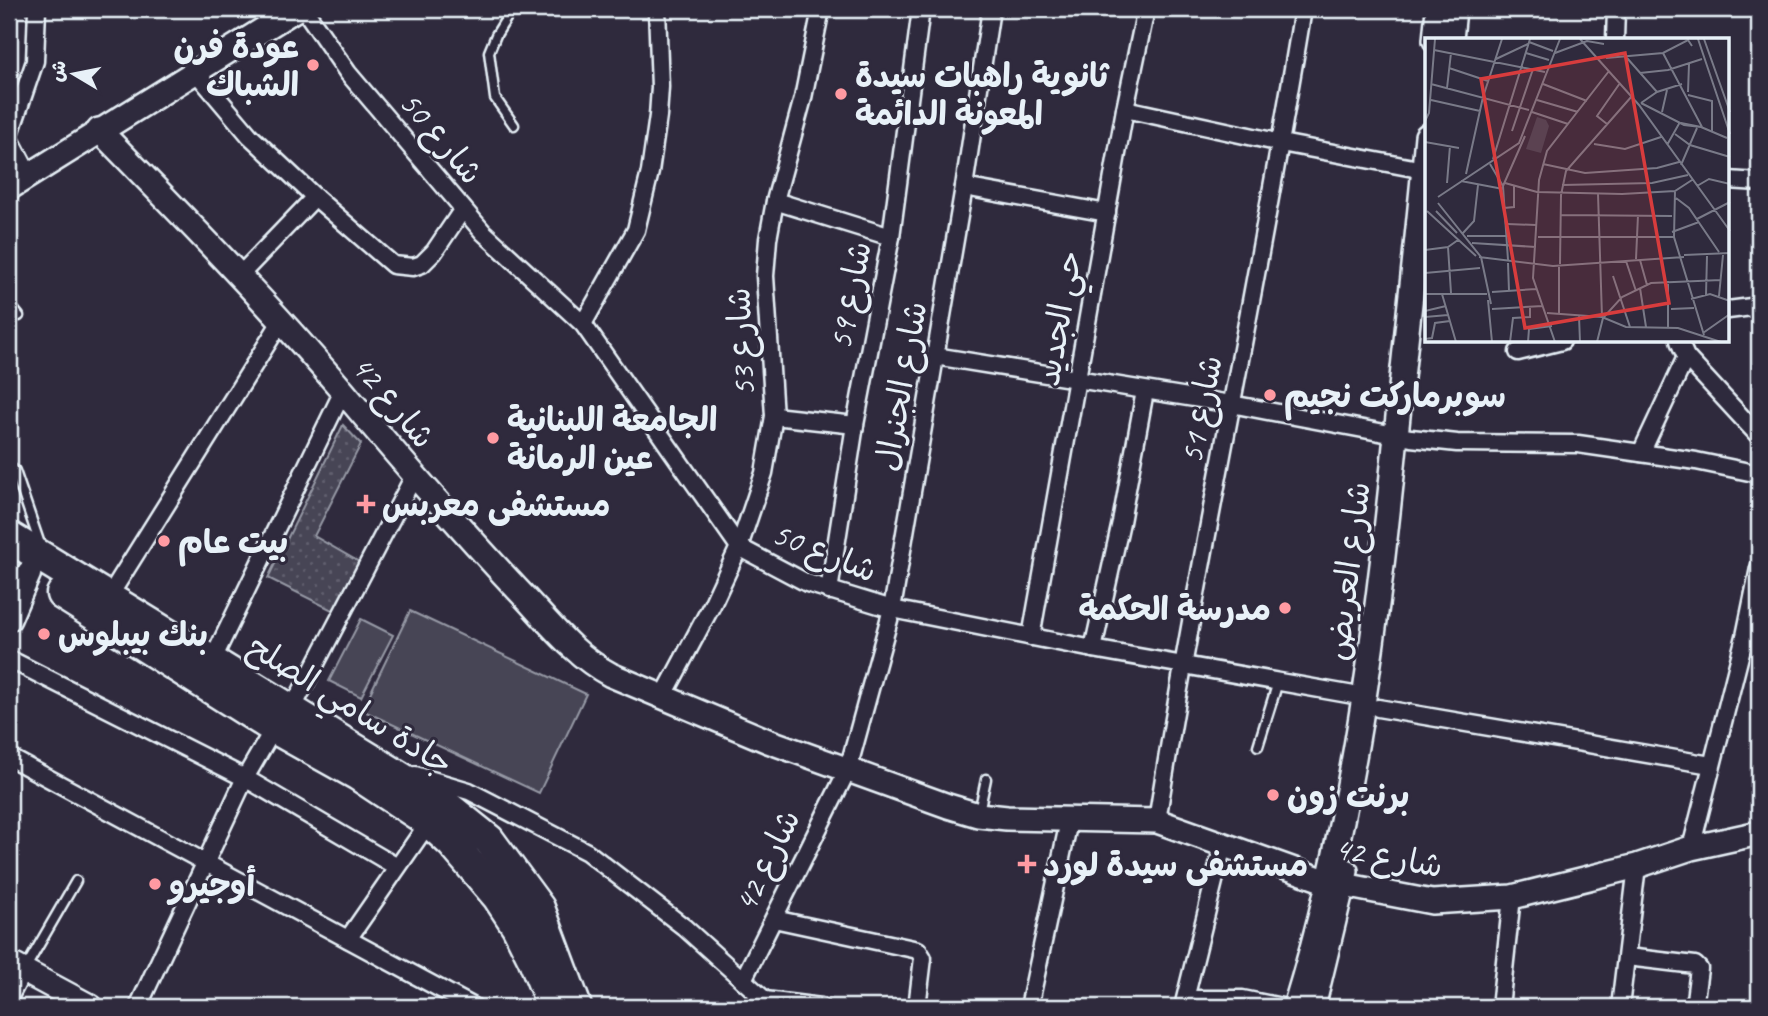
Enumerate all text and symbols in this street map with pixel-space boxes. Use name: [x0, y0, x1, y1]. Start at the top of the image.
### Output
place label: عودة فرن الشباك: [173, 26, 299, 106]
north arrow: [38, 38, 108, 108]
inset map: [1425, 38, 1730, 343]
place label: ثانوية راهبات سيدة المعونة الدائمة: [855, 55, 1111, 135]
marker: عودة فرن الشباك: [305, 57, 321, 73]
text: ش: [45, 59, 72, 84]
street label: شارع 50: [389, 82, 492, 194]
marker: ثانوية راهبات سيدة المعونة الدائمة: [833, 86, 849, 102]
street label: شارع 59: [819, 238, 883, 353]
street label: حي الجديد: [1026, 247, 1099, 391]
street label: شارع 53: [717, 286, 767, 398]
street label: شارع الجنرال: [865, 298, 939, 475]
street label: شارع 42: [341, 346, 444, 458]
street label: شارع 51: [1170, 352, 1234, 467]
place label: سوبرماركت نجيم: [1284, 375, 1506, 421]
marker: سوبرماركت نجيم: [1262, 387, 1278, 403]
place label: الجامعة اللبنانية عين الرمانة: [507, 399, 717, 479]
marker: الجامعة اللبنانية عين الرمانة: [485, 430, 501, 446]
street label: شارع العريض: [1316, 479, 1382, 663]
place label: مستشفى معربس: [382, 484, 610, 526]
marker: مستشفى معربس: [356, 494, 376, 514]
street label: شارع 50: [765, 512, 883, 594]
place label: بيت عام: [178, 521, 288, 567]
marker: بيت عام: [156, 533, 172, 549]
place label: مدرسة الحكمة: [1078, 588, 1271, 630]
marker: مدرسة الحكمة: [1277, 600, 1293, 616]
place label: بنك بيبلوس: [58, 614, 208, 656]
street label: جادة سامي الصلح: [236, 625, 461, 791]
marker: بنك بيبلوس: [36, 626, 52, 642]
place label: برنت زون: [1287, 775, 1410, 817]
marker: برنت زون: [1265, 787, 1281, 803]
street label: شارع 42: [724, 802, 811, 920]
street label: شارع 42: [1331, 827, 1446, 889]
place label: مستشفى سيدة لورد: [1043, 844, 1308, 886]
marker: مستشفى سيدة لورد: [1017, 854, 1037, 874]
place label: أوجيرو: [166, 864, 255, 906]
marker: أوجيرو: [147, 876, 163, 892]

